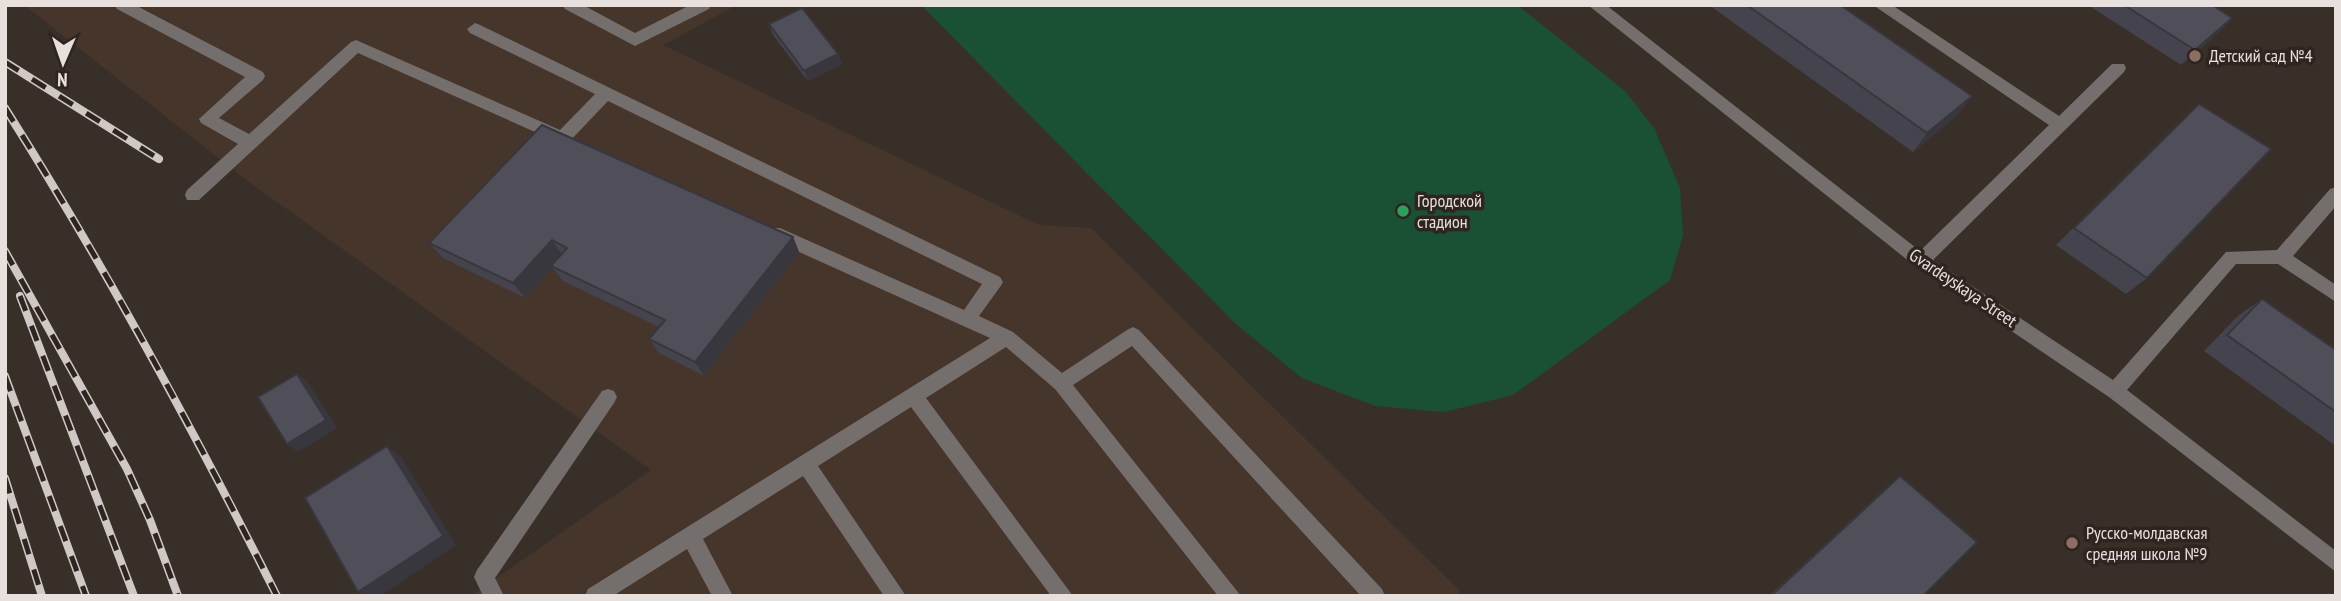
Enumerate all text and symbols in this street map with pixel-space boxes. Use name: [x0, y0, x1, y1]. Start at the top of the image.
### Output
north arrow: [28, 28, 98, 98]
place label: Детский сад №4: [2209, 44, 2313, 67]
marker: Детский сад №4: [2187, 48, 2203, 64]
text: N: [57, 68, 68, 92]
place label: Городской стадион: [1417, 189, 1482, 233]
marker: Городской стадион: [1395, 203, 1411, 219]
street label: Gvardeyskaya Street: [1905, 243, 2022, 332]
place label: Русско-молдавская средняя школа №9: [2086, 521, 2208, 565]
marker: Русско-молдавская средняя школа №9: [2064, 535, 2080, 551]

